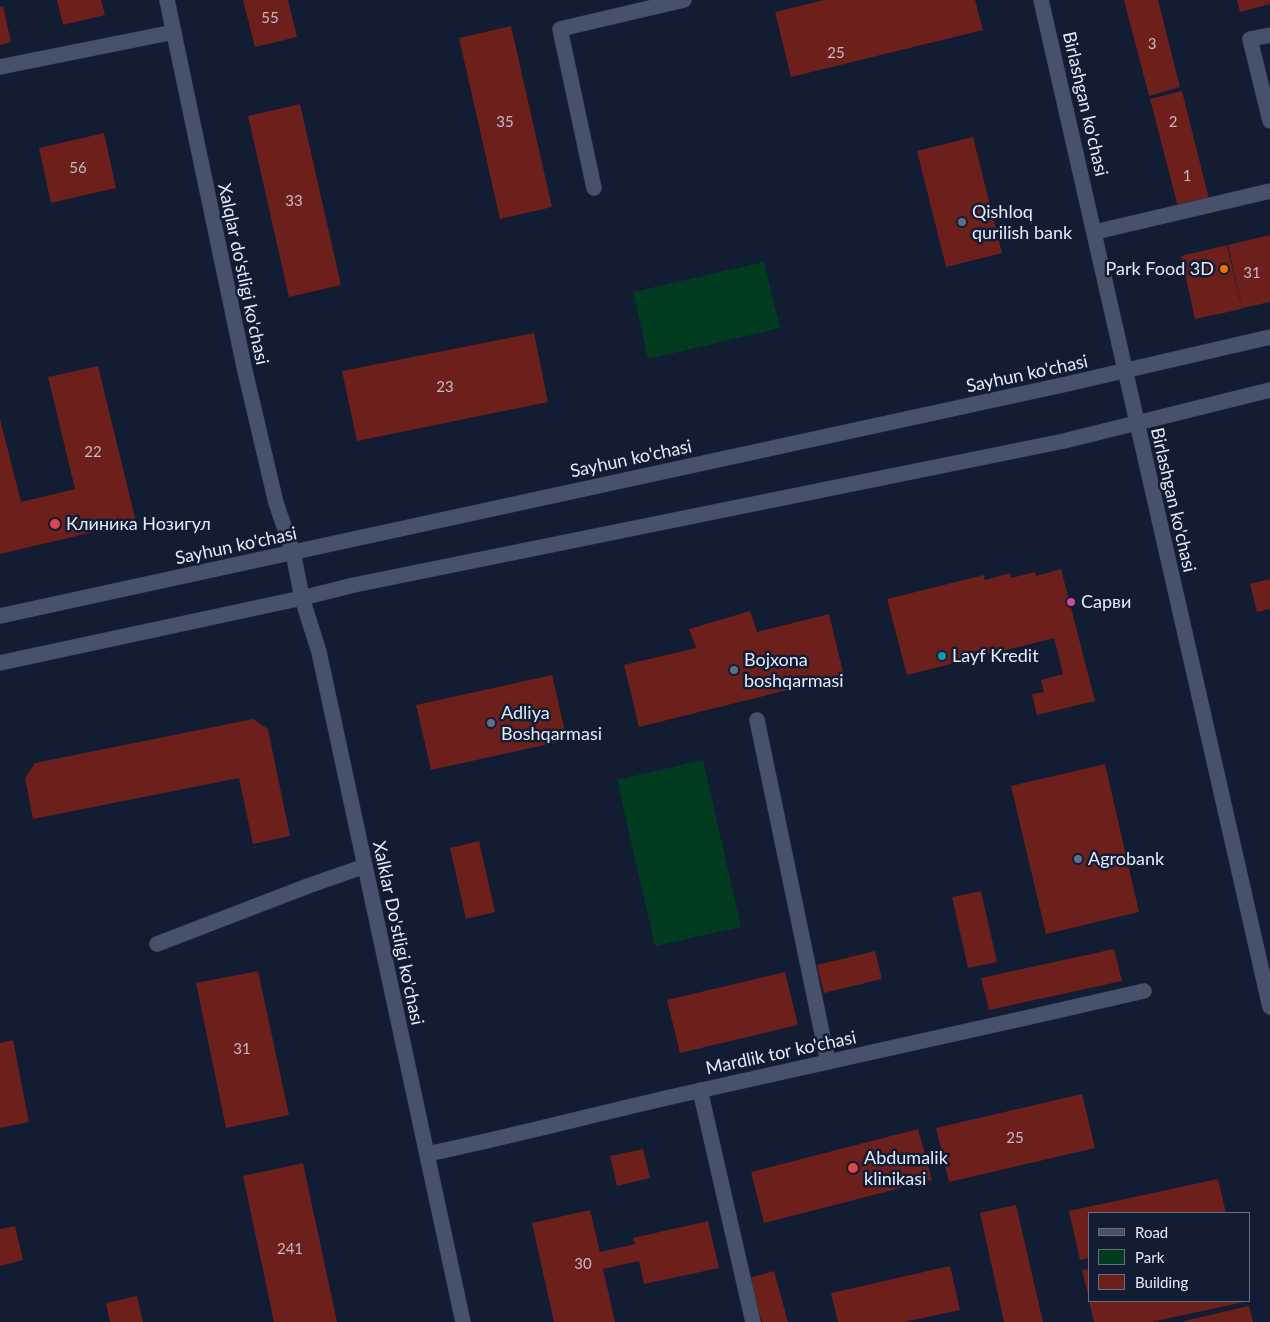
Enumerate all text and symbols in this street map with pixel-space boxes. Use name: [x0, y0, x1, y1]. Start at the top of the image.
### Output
house number: 55: [261, 9, 279, 27]
street label: Birlashgan ko'chasi: [1058, 30, 1112, 178]
house number: 3: [1148, 35, 1156, 53]
house number: 25: [827, 44, 845, 62]
house number: 35: [496, 113, 514, 131]
house number: 2: [1169, 113, 1177, 131]
house number: 56: [69, 159, 87, 177]
house number: 1: [1183, 167, 1191, 185]
street label: Xalqlar do'stligi ko'chasi: [213, 181, 273, 367]
house number: 33: [285, 192, 303, 210]
place label: Qishloq qurilish bank: [972, 201, 1072, 243]
marker: Qishloq qurilish bank: [956, 216, 968, 228]
place label: Park Food 3D: [1106, 258, 1214, 280]
marker: Park Food 3D: [1218, 263, 1230, 275]
house number: 31: [1243, 264, 1261, 282]
street label: Sayhun ko'chasi: [964, 351, 1090, 397]
house number: 23: [436, 378, 454, 396]
street label: Birlashgan ko'chasi: [1146, 426, 1200, 574]
street label: Sayhun ko'chasi: [568, 436, 694, 482]
house number: 22: [84, 443, 102, 461]
place label: Клиника Нозигул: [66, 513, 211, 535]
marker: Клиника Нозигул: [48, 517, 62, 531]
street label: Sayhun ko'chasi: [173, 523, 299, 569]
place label: Сарви: [1081, 591, 1131, 613]
marker: Сарви: [1065, 596, 1077, 608]
place label: Layf Kredit: [952, 645, 1039, 667]
place label: Bojxona boshqarmasi: [744, 649, 844, 692]
marker: Layf Kredit: [936, 650, 948, 662]
marker: Bojxona boshqarmasi: [728, 664, 740, 676]
place label: Adliya Boshqarmasi: [501, 702, 602, 744]
marker: Adliya Boshqarmasi: [485, 717, 497, 729]
street label: Xalklar Do'stligi ko'chasi: [368, 839, 428, 1027]
place label: Agrobank: [1088, 848, 1164, 870]
marker: Agrobank: [1072, 853, 1084, 865]
street label: Mardlik tor ko'chasi: [704, 1027, 858, 1079]
house number: 31: [233, 1040, 251, 1058]
house number: 25: [1006, 1129, 1024, 1147]
place label: Abdumalik klinikasi: [864, 1147, 948, 1190]
marker: Abdumalik klinikasi: [846, 1161, 860, 1175]
legend: [1088, 1212, 1250, 1302]
text: Road: [1135, 1223, 1168, 1241]
house number: 241: [277, 1240, 303, 1258]
text: Park: [1135, 1248, 1164, 1266]
house number: 30: [574, 1255, 592, 1273]
text: Building: [1135, 1273, 1188, 1291]

